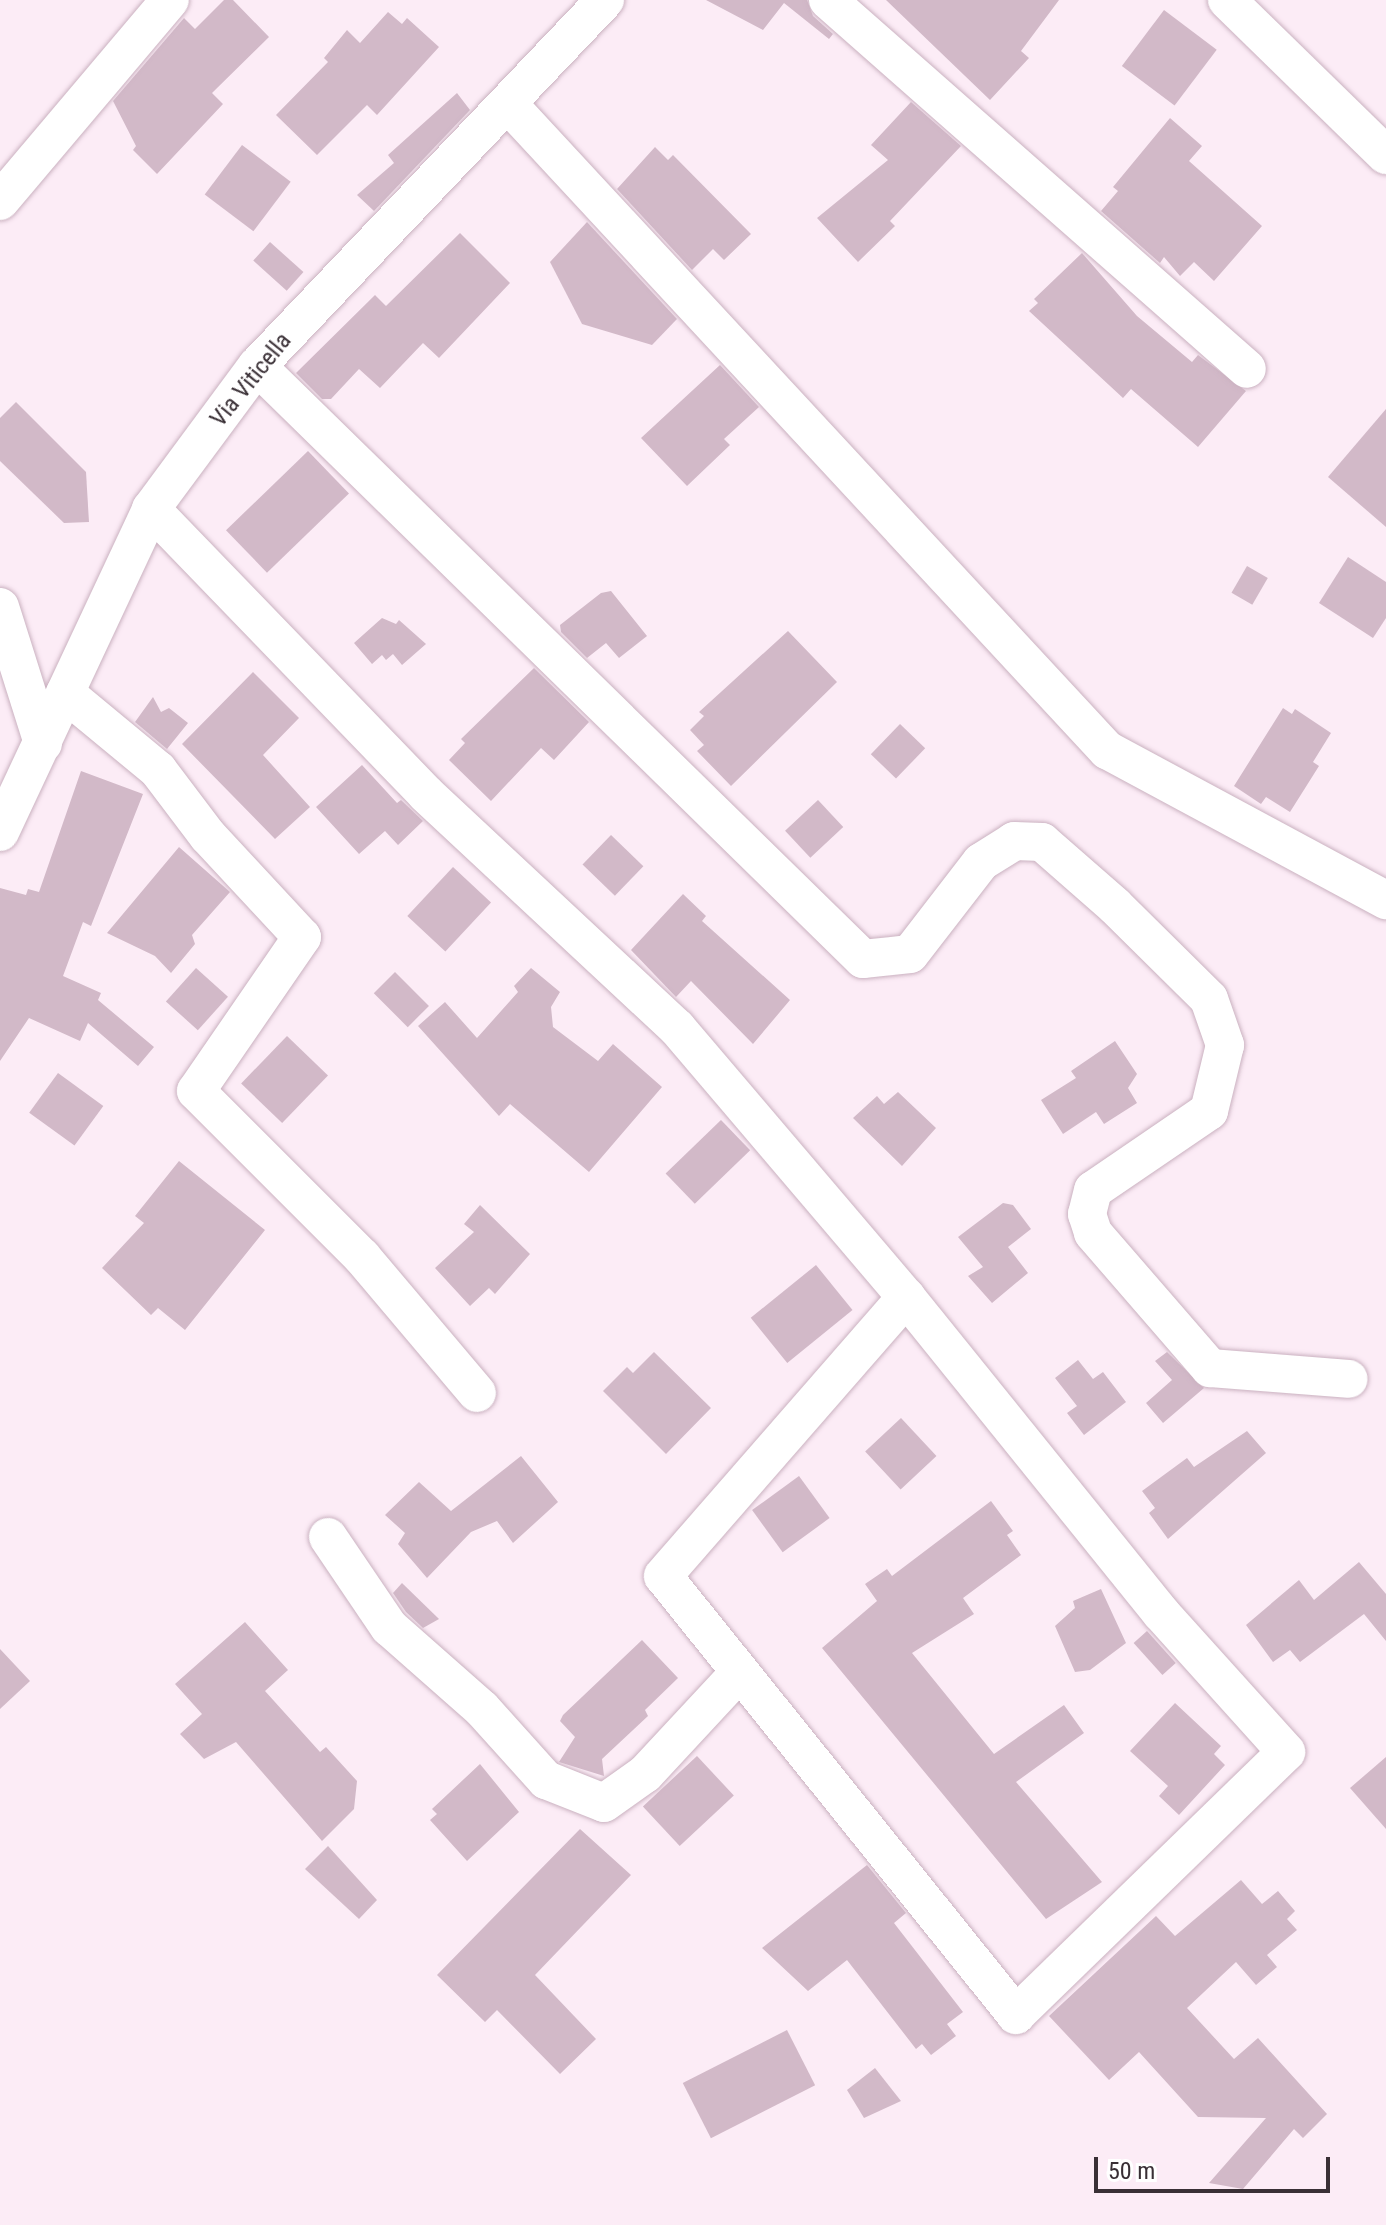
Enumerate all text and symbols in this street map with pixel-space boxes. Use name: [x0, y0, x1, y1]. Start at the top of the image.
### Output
street label: Via Viticella: [204, 327, 298, 433]
scale bar: [1098, 2141, 1334, 2191]
text: 50 m: [1108, 2157, 1155, 2185]

